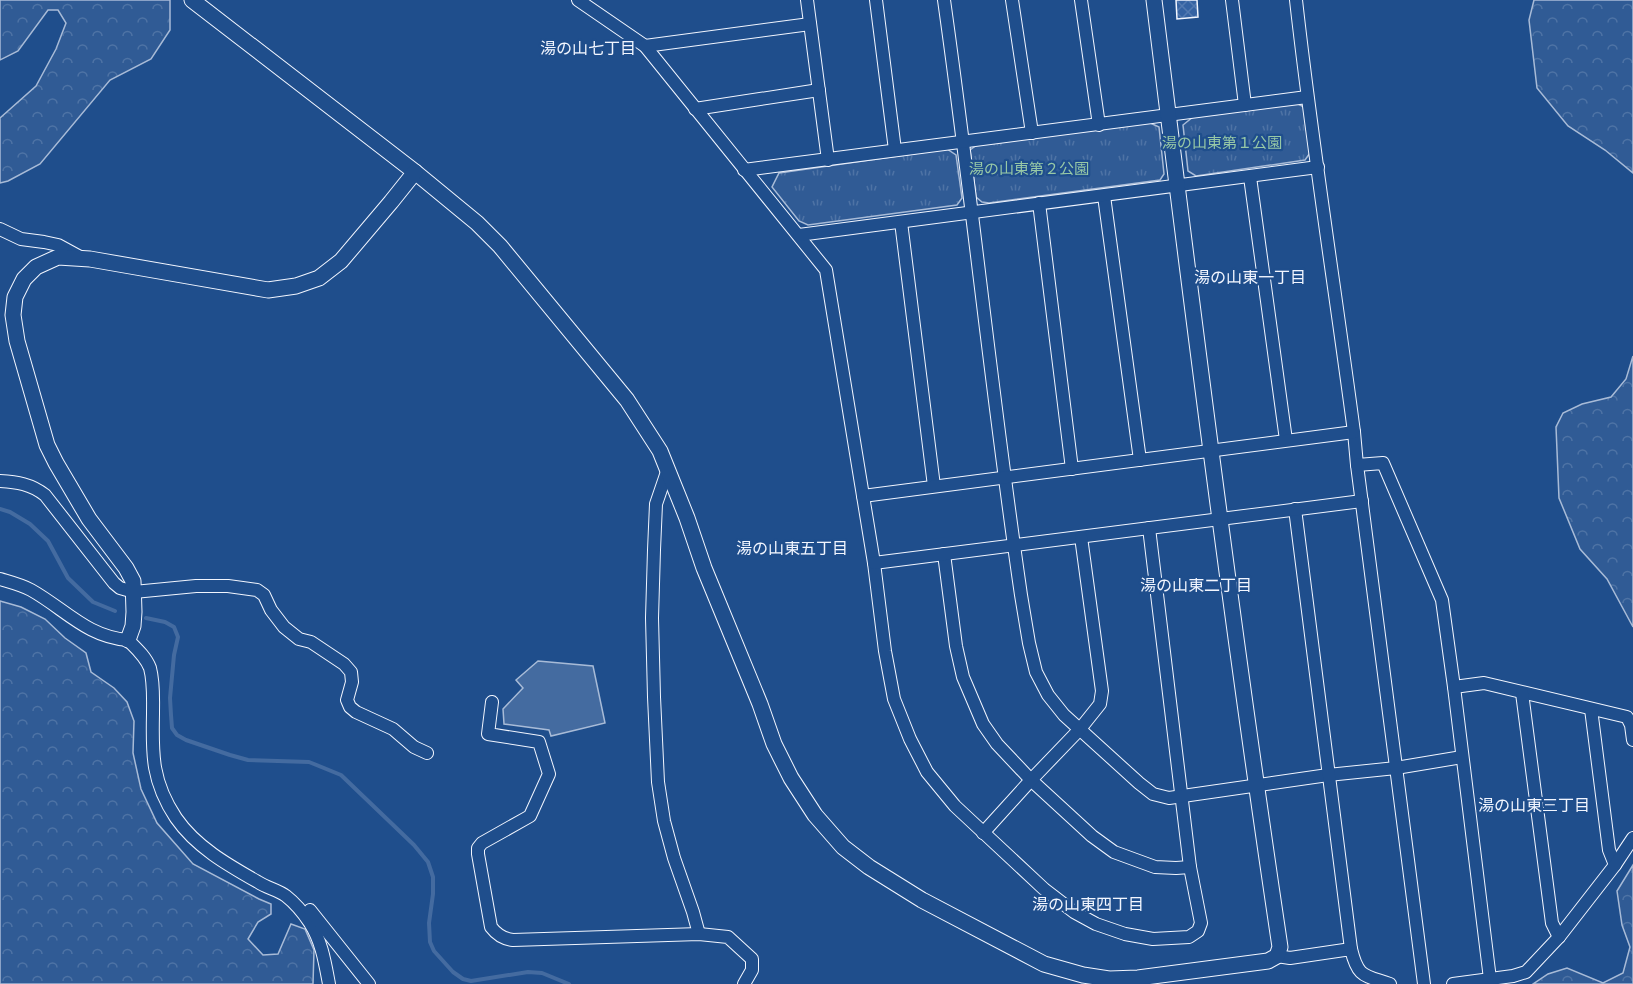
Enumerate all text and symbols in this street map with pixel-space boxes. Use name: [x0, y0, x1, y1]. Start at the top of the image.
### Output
district label: 湯の山七丁目: [540, 38, 636, 58]
park label: 湯の山東第１公園: [1162, 133, 1282, 152]
park label: 湯の山東第２公園: [969, 159, 1089, 178]
district label: 湯の山東一丁目: [1194, 267, 1306, 287]
district label: 湯の山東五丁目: [736, 538, 848, 558]
district label: 湯の山東二丁目: [1140, 575, 1252, 595]
district label: 湯の山東三丁目: [1478, 795, 1590, 815]
district label: 湯の山東四丁目: [1032, 894, 1144, 914]

